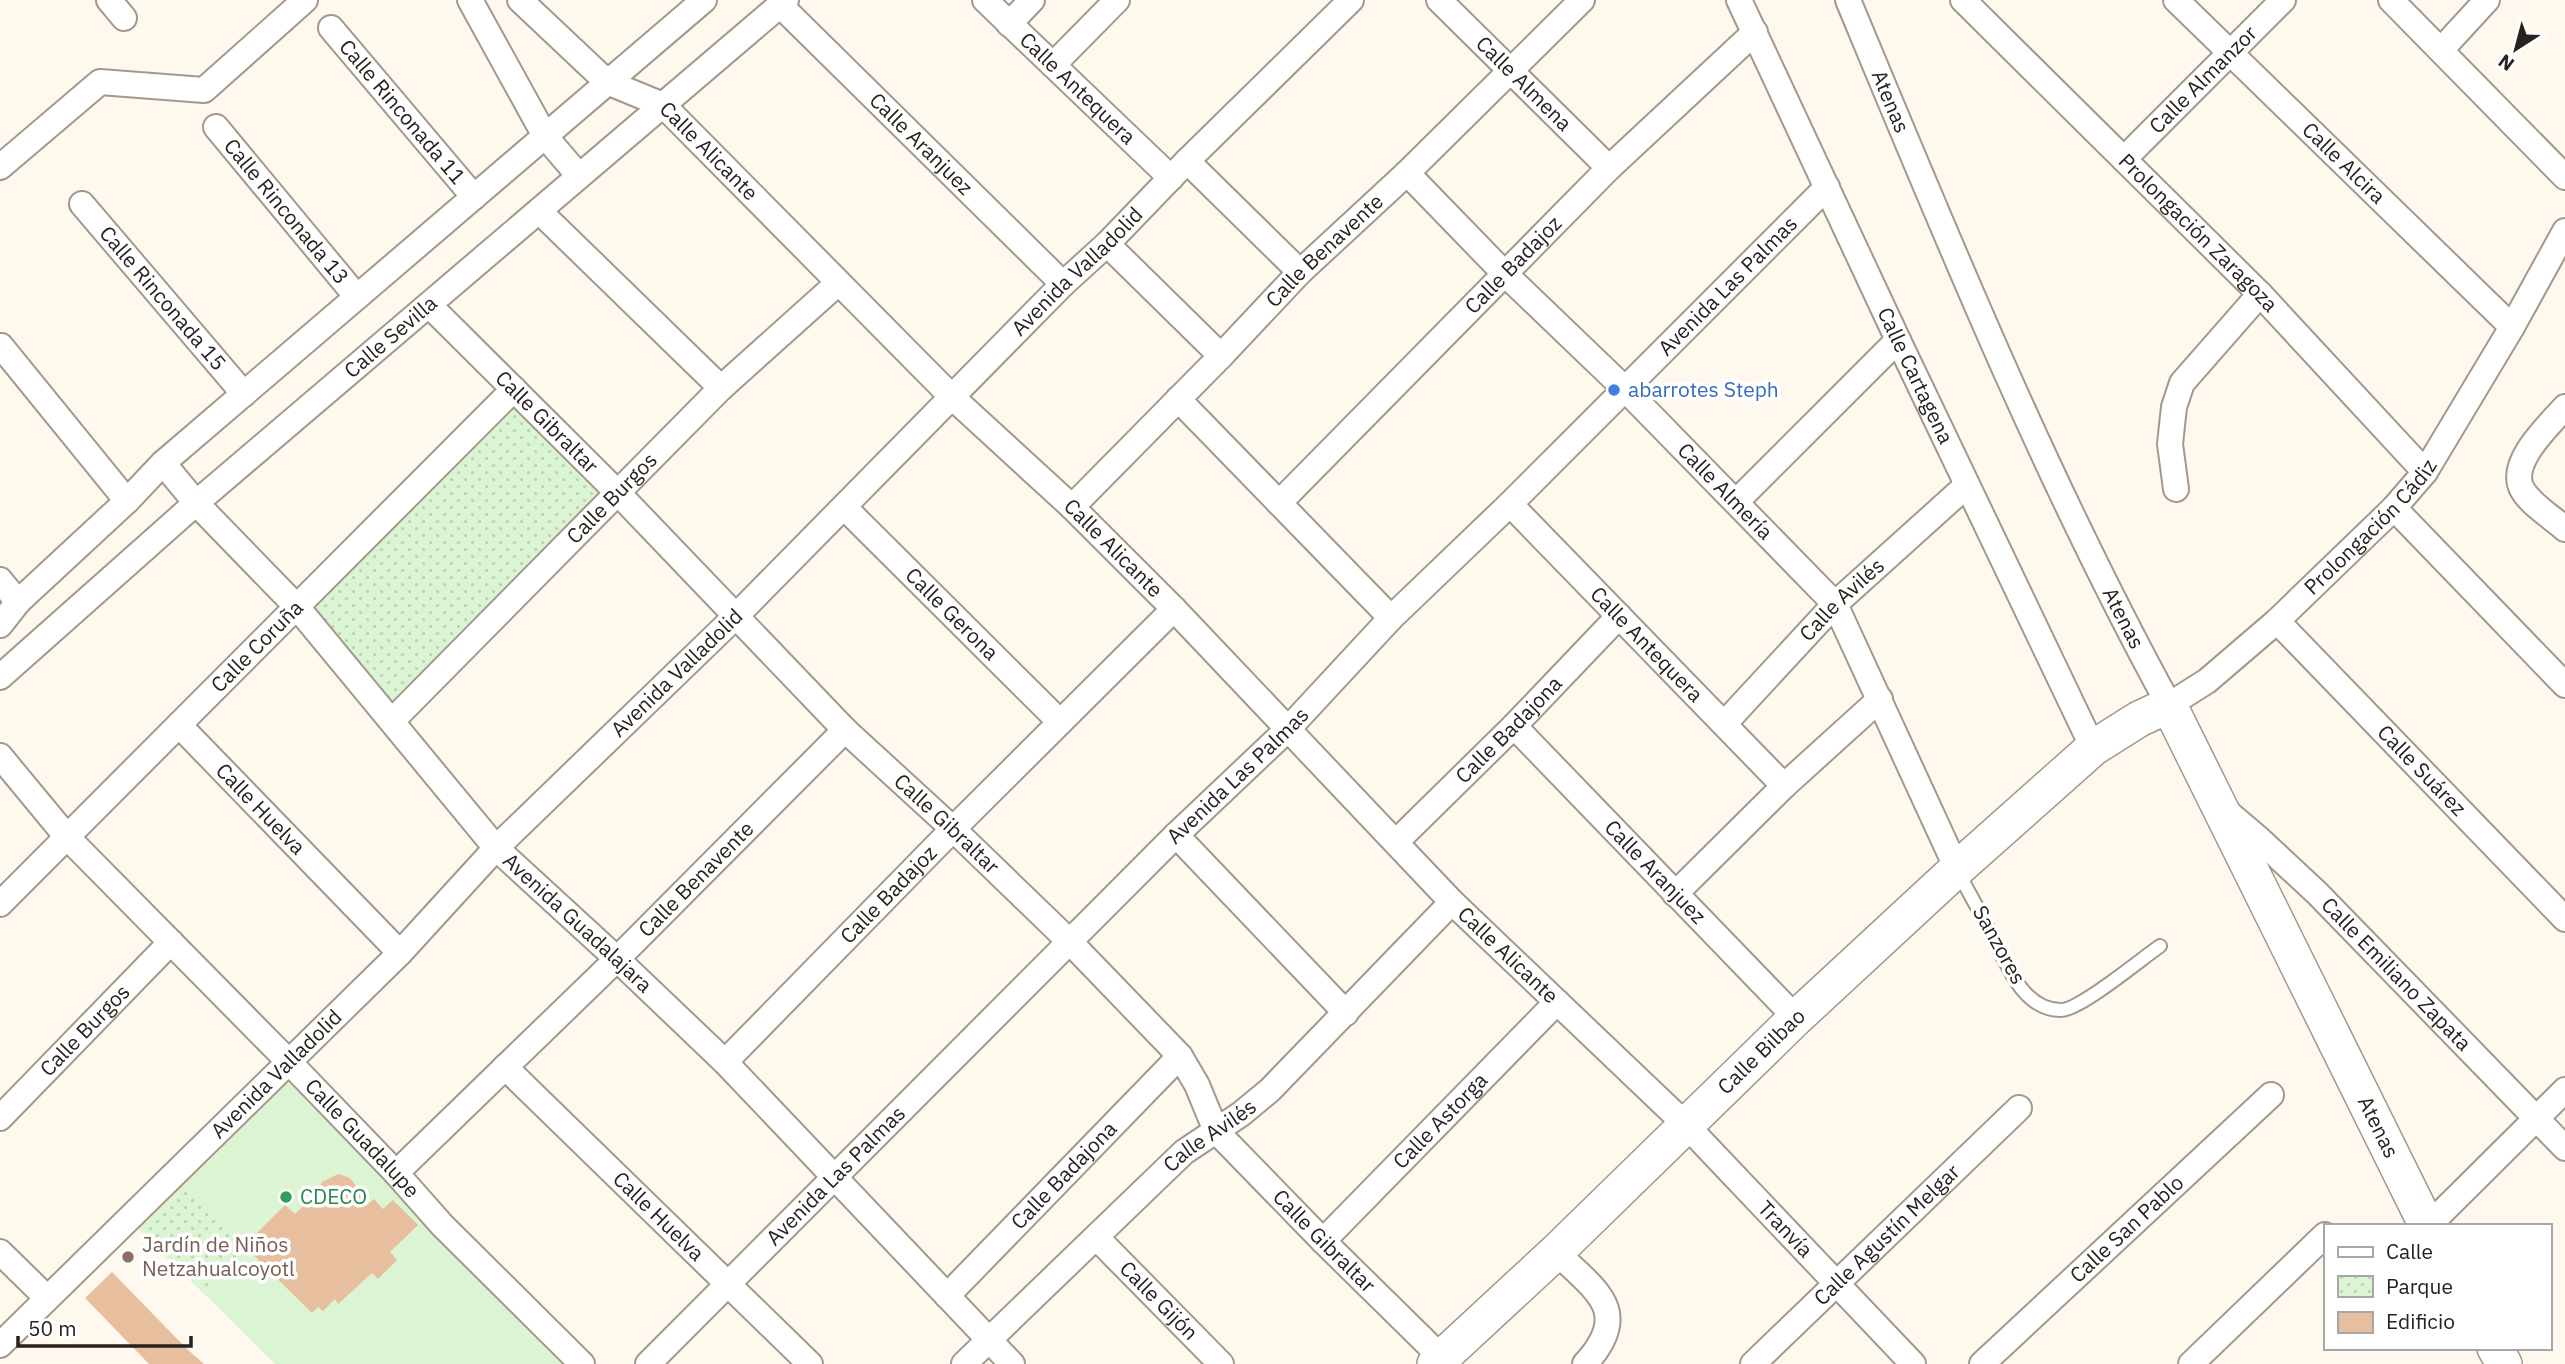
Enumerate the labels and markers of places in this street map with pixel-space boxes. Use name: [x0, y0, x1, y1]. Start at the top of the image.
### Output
place label: abarrotes Steph: [1628, 375, 1779, 403]
marker: abarrotes Steph: [1606, 382, 1622, 398]
place label: CDECO: [300, 1182, 367, 1210]
marker: CDECO: [278, 1189, 294, 1205]
place label: Jardín de Niños Netzahualcoyotl: [142, 1230, 295, 1282]
marker: Jardín de Niños Netzahualcoyotl: [120, 1249, 136, 1265]

